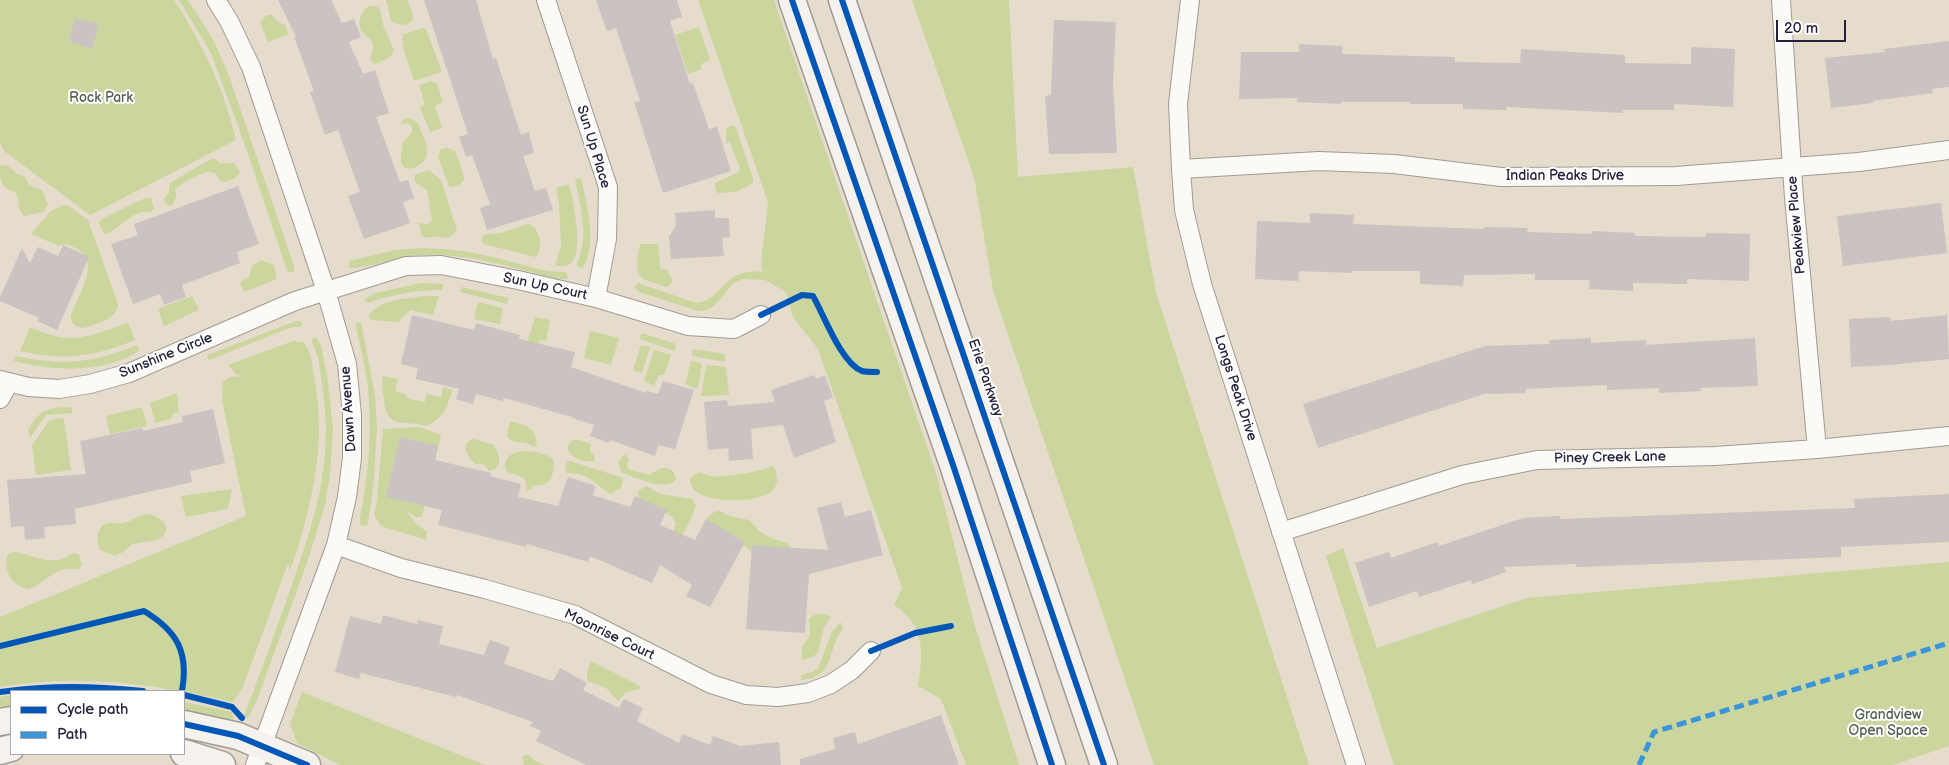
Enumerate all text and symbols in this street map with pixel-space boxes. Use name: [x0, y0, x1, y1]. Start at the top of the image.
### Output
scale bar: [1779, 10, 1849, 42]
text: 20 m: [1784, 19, 1818, 38]
park label: Rock Park: [69, 90, 133, 106]
street label: Sun Up Place: [572, 104, 614, 190]
street label: Indian Peaks Drive: [1506, 168, 1624, 184]
street label: Peakview Place: [1784, 175, 1810, 275]
street label: Sun Up Court: [502, 270, 588, 304]
street label: Sunshine Circle: [117, 330, 215, 382]
street label: Longs Peak Drive: [1210, 333, 1260, 443]
street label: Erie Parkway: [964, 337, 1006, 419]
street label: Dawn Avenue: [338, 366, 360, 452]
street label: Piney Creek Lane: [1554, 449, 1666, 467]
street label: Moonrise Court: [561, 606, 657, 664]
legend: [10, 690, 185, 755]
text: Cycle path: [57, 700, 128, 719]
park label: Grandview Open Space: [1848, 707, 1928, 740]
text: Path: [57, 725, 87, 744]

